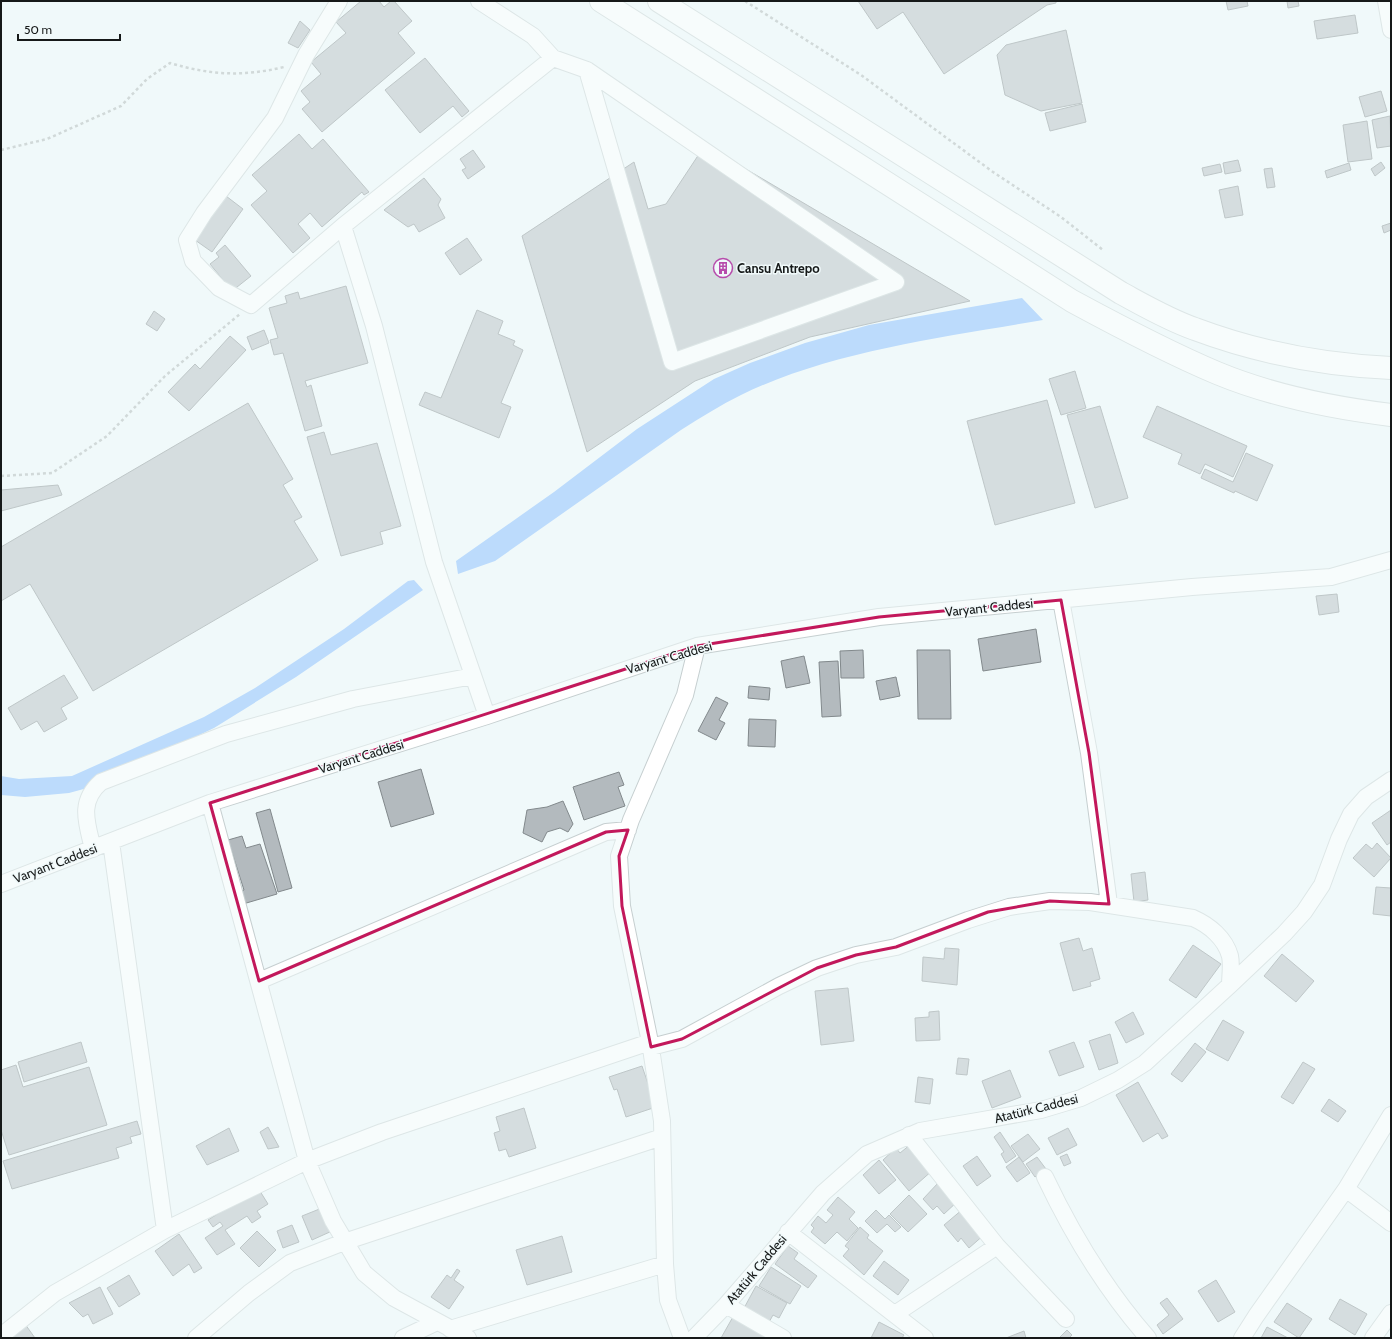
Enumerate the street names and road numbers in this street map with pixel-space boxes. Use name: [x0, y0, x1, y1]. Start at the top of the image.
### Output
street label: Varyant Caddesi: [944, 594, 1034, 620]
street label: Varyant Caddesi: [624, 637, 714, 677]
street label: Varyant Caddesi: [316, 735, 406, 777]
street label: Varyant Caddesi: [11, 840, 99, 886]
street label: Atatürk Caddesi: [993, 1090, 1079, 1126]
street label: Atatürk Caddesi: [722, 1231, 790, 1307]

